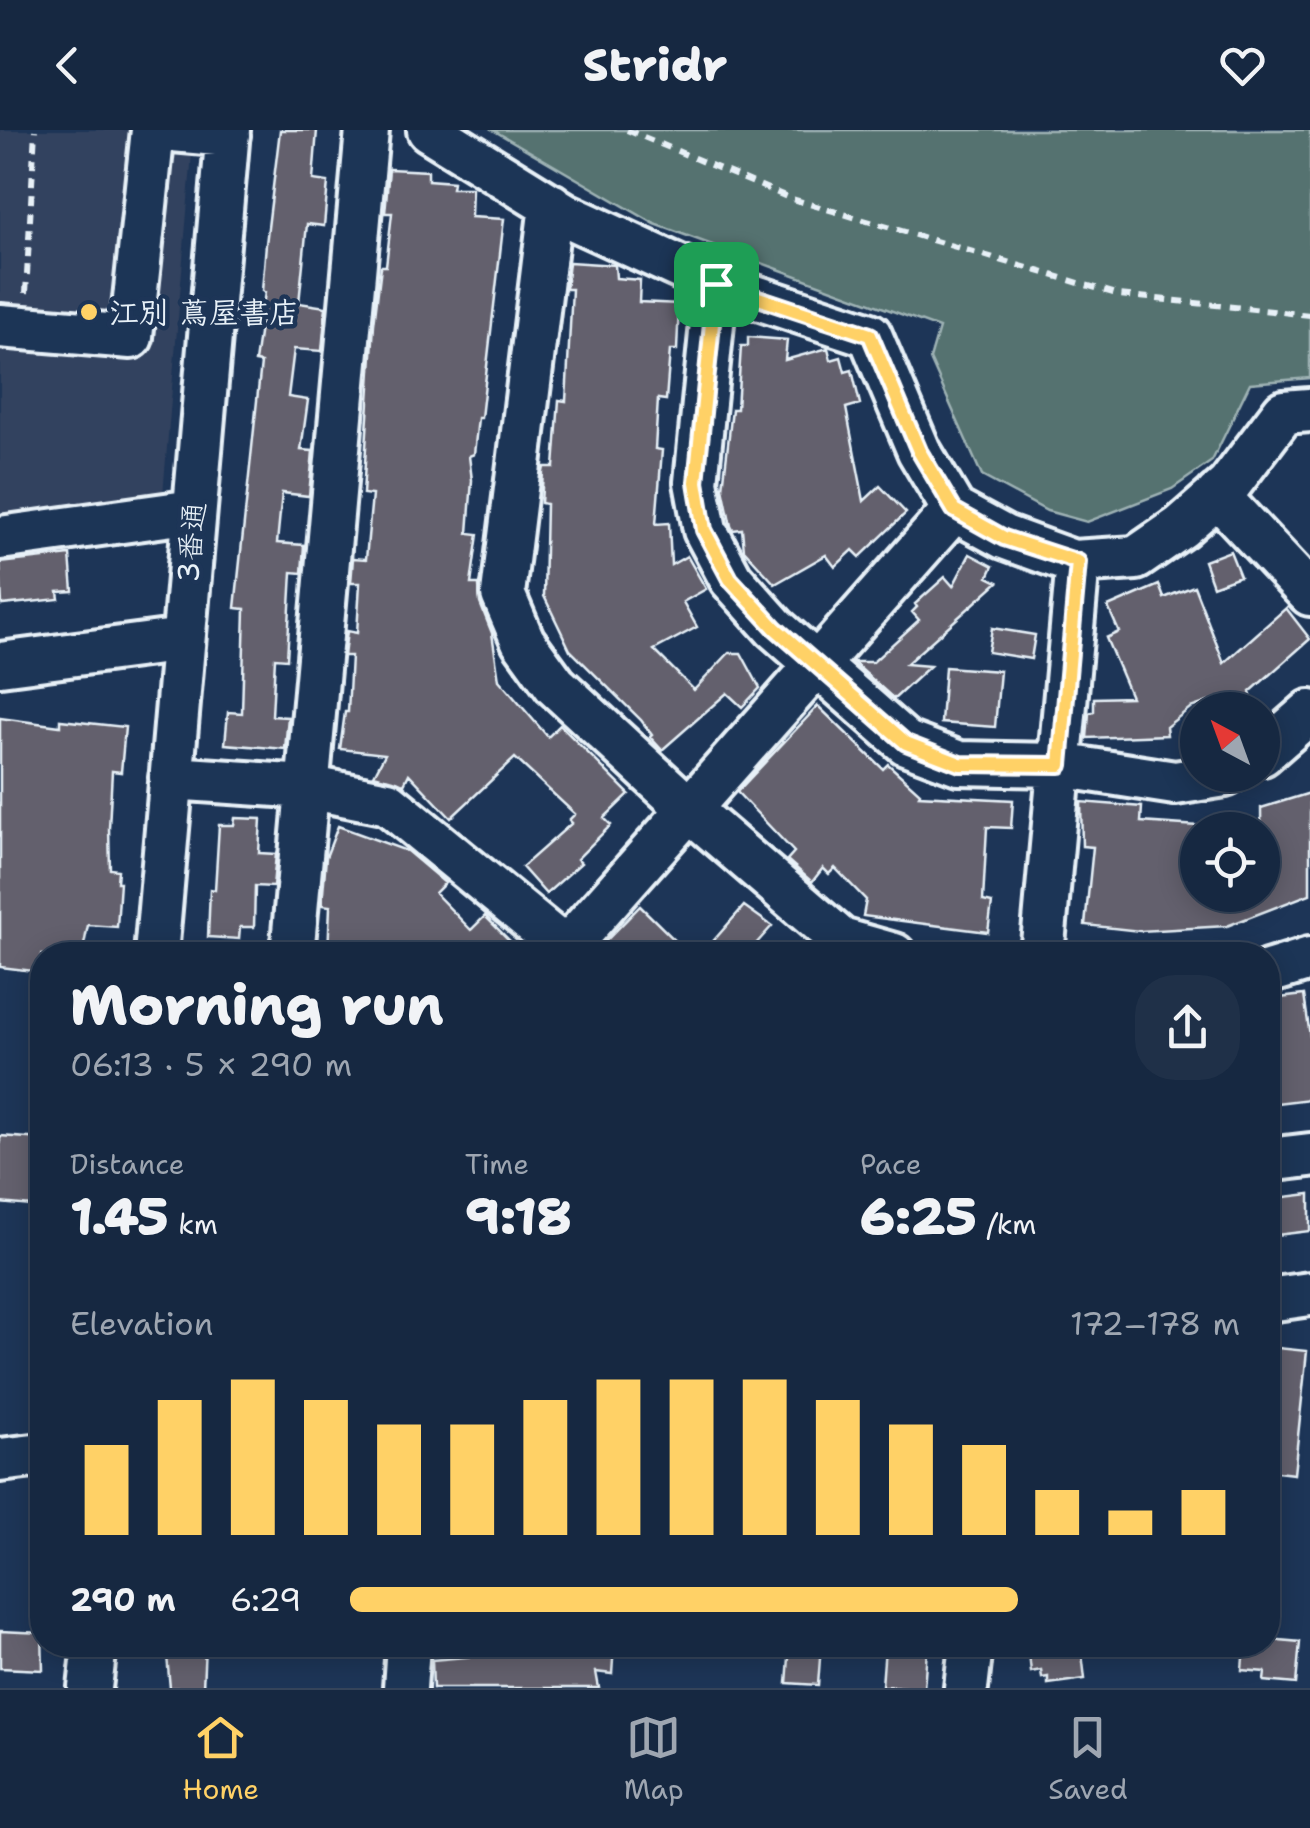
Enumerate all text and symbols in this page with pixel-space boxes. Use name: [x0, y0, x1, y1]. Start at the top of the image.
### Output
text: Stridr: [583, 35, 727, 95]
icon: back: [40, 38, 95, 93]
icon: heart: [1215, 38, 1270, 93]
pin: [674, 242, 759, 327]
icon: arrive: [689, 257, 744, 312]
place label: 江別 蔦屋書店: [109, 292, 299, 333]
marker: 江別 蔦屋書店: [78, 301, 100, 323]
street label: 3番通: [167, 500, 215, 584]
north arrow: [1180, 692, 1280, 792]
map controls: [1180, 692, 1280, 912]
button: locate: [1180, 812, 1280, 912]
text: Morning run: [70, 968, 444, 1042]
button: share: [1135, 975, 1240, 1080]
text: 06:13 · 5 × 290 m: [70, 1043, 352, 1086]
text: Distance: [70, 1145, 185, 1183]
text: Time: [465, 1145, 529, 1183]
text: Pace: [860, 1145, 922, 1183]
text: 1.45: [70, 1183, 169, 1250]
text: 9:18: [465, 1183, 572, 1250]
text: 6:25: [860, 1183, 977, 1250]
text: km: [169, 1205, 218, 1243]
text: /km: [977, 1205, 1036, 1243]
text: Elevation: [70, 1302, 213, 1345]
text: 172–178 m: [1070, 1302, 1240, 1345]
text: 290 m: [70, 1578, 176, 1621]
text: 6:29: [230, 1578, 302, 1621]
tab: Home: [182, 1710, 259, 1808]
tab: Map: [624, 1710, 684, 1808]
tab: Saved: [1048, 1710, 1128, 1808]

